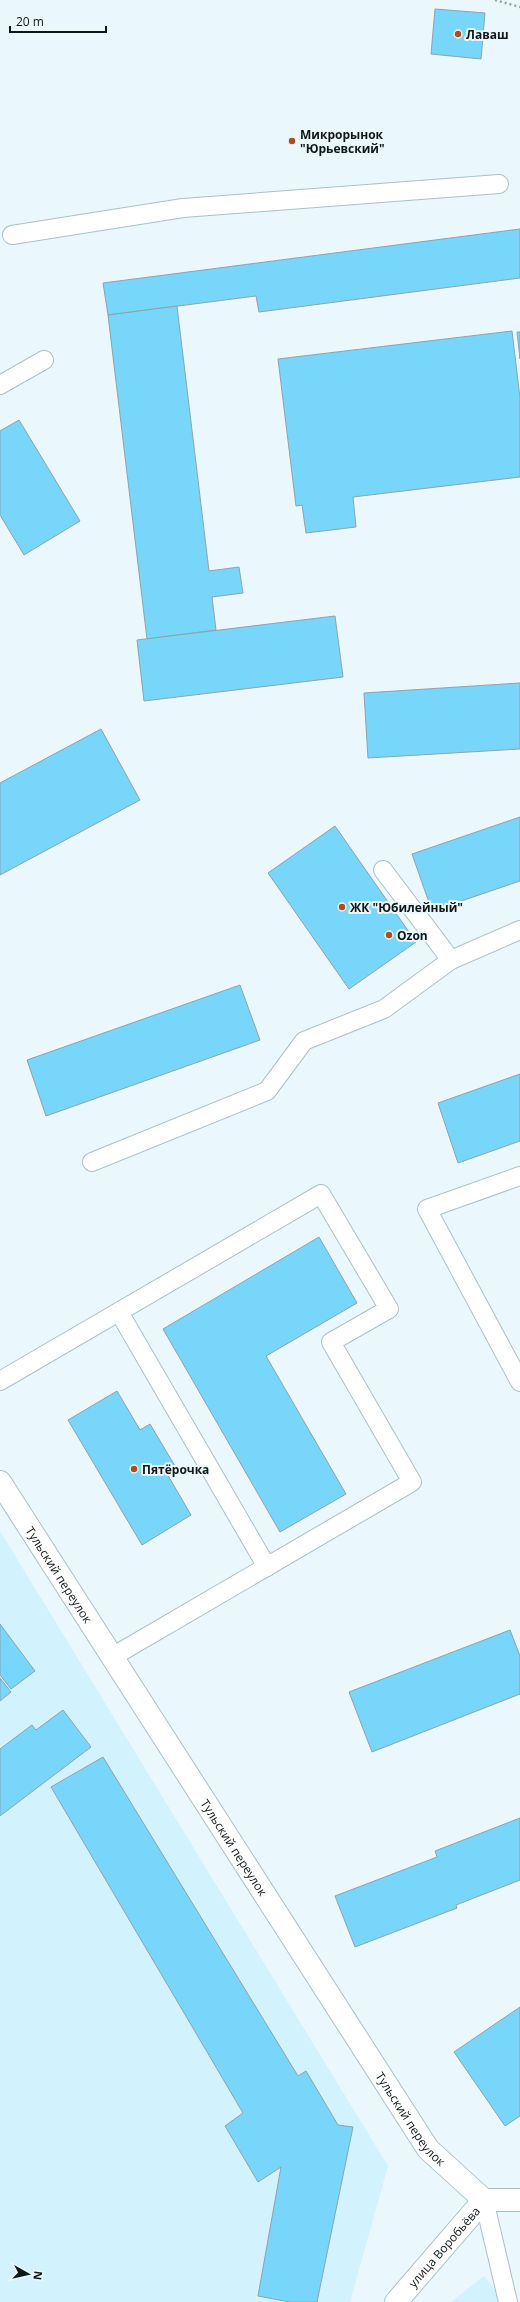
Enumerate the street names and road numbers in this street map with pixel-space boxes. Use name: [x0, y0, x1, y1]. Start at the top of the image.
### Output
street label: Тульский переулок: [22, 1523, 97, 1627]
street label: Тульский переулок: [197, 1796, 272, 1899]
street label: Тульский переулок: [372, 2068, 450, 2170]
street label: улица Воробьёва: [404, 2203, 483, 2291]

